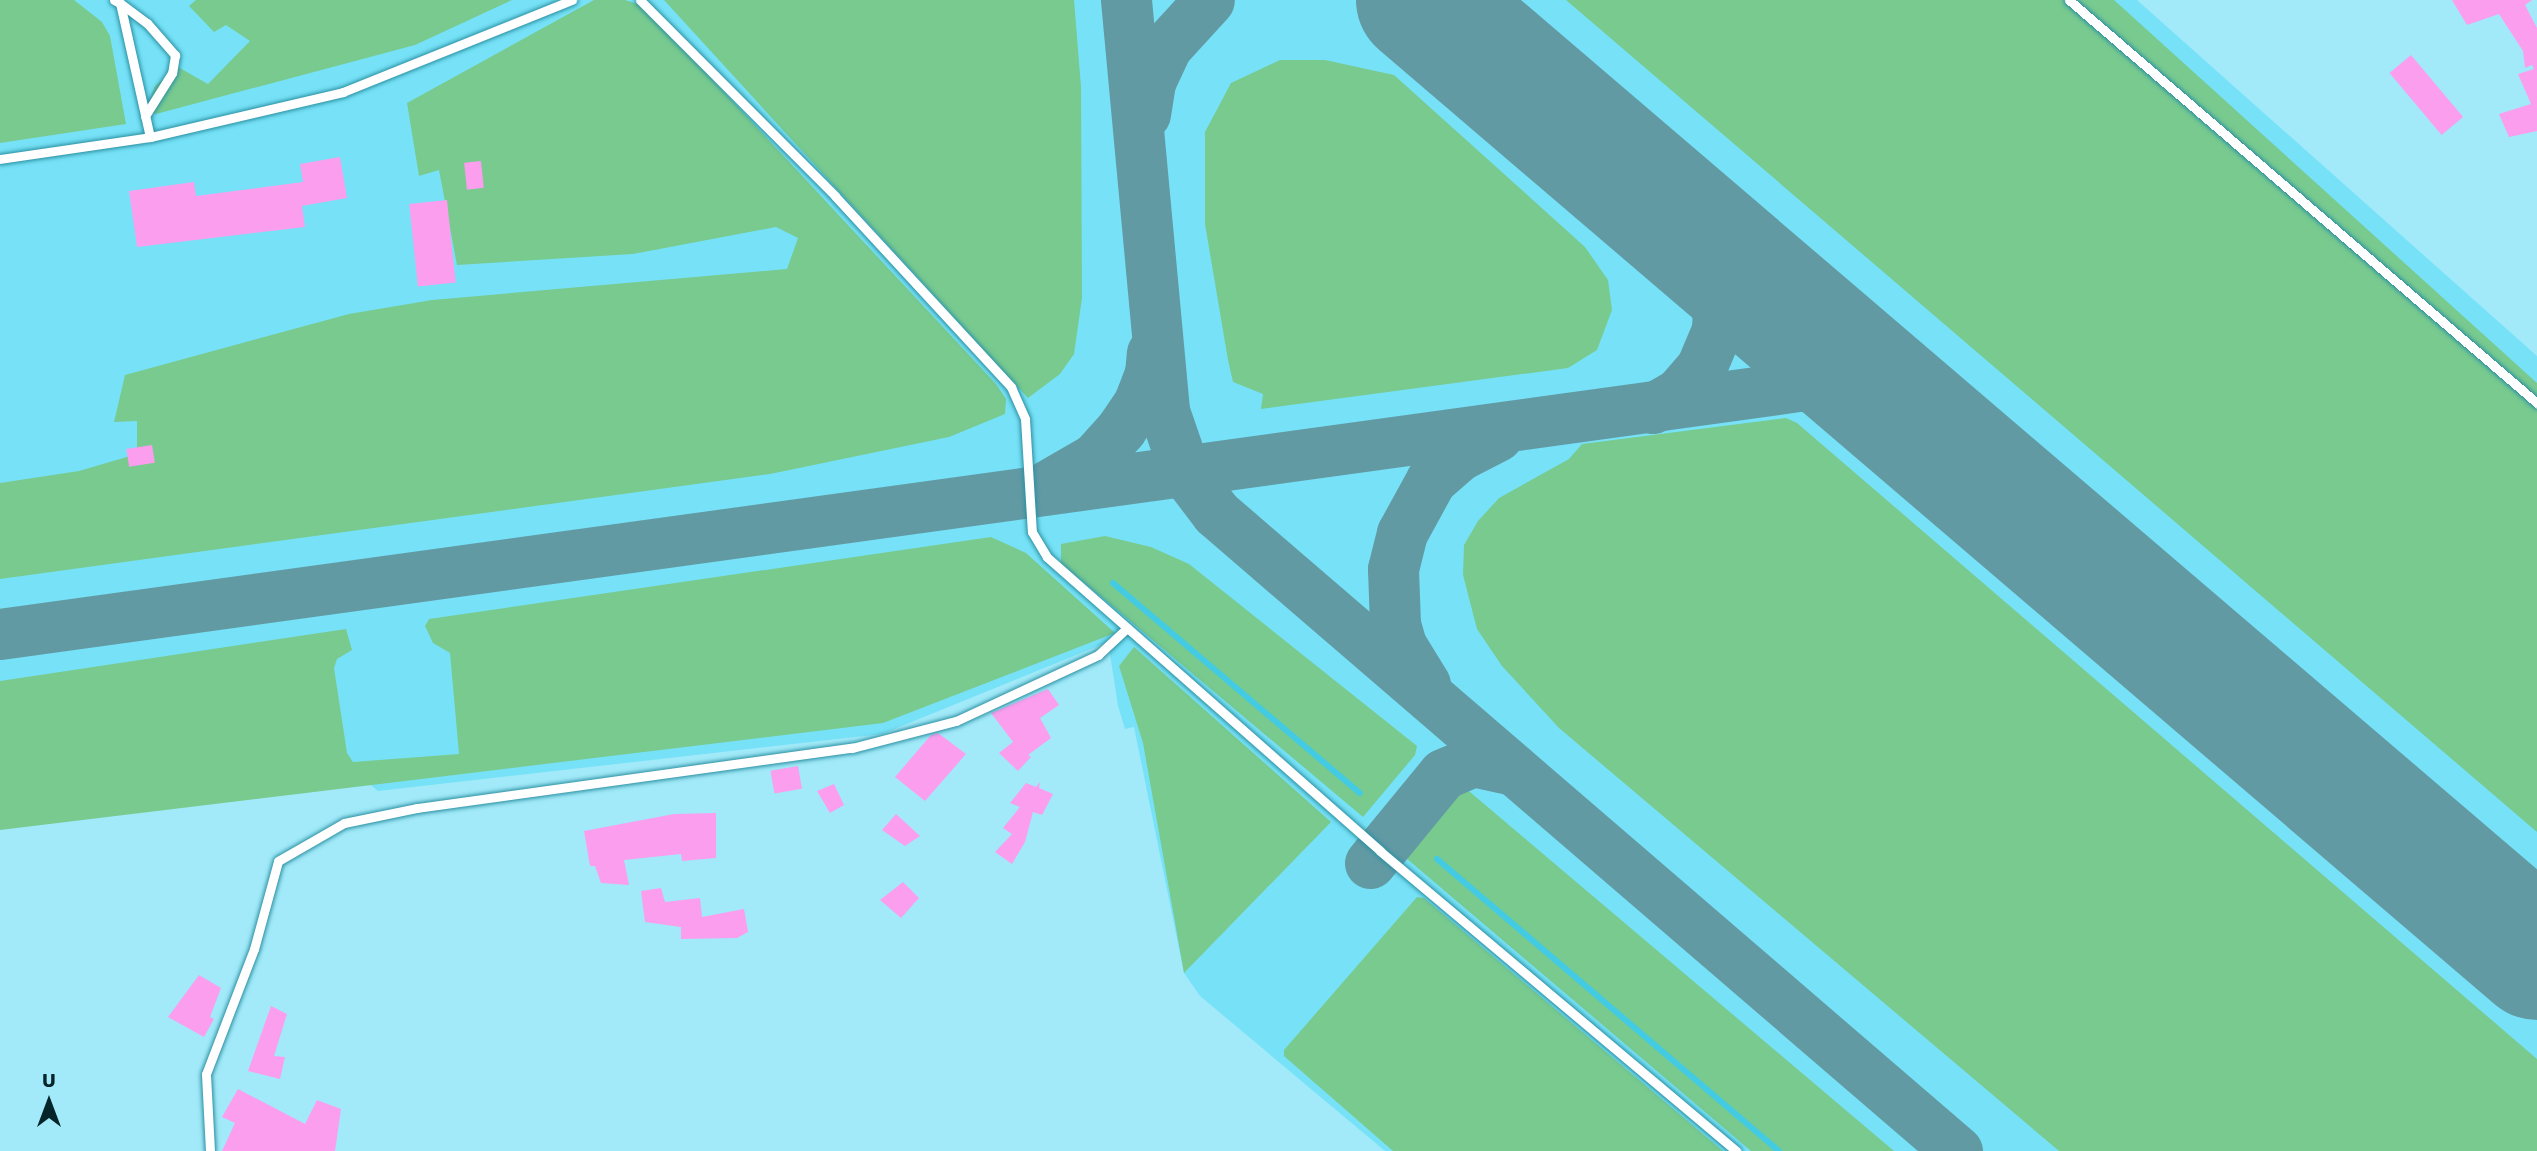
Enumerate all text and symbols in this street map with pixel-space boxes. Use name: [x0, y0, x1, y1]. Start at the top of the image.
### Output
north arrow: [14, 1067, 84, 1137]
text: U: [42, 1069, 56, 1092]

